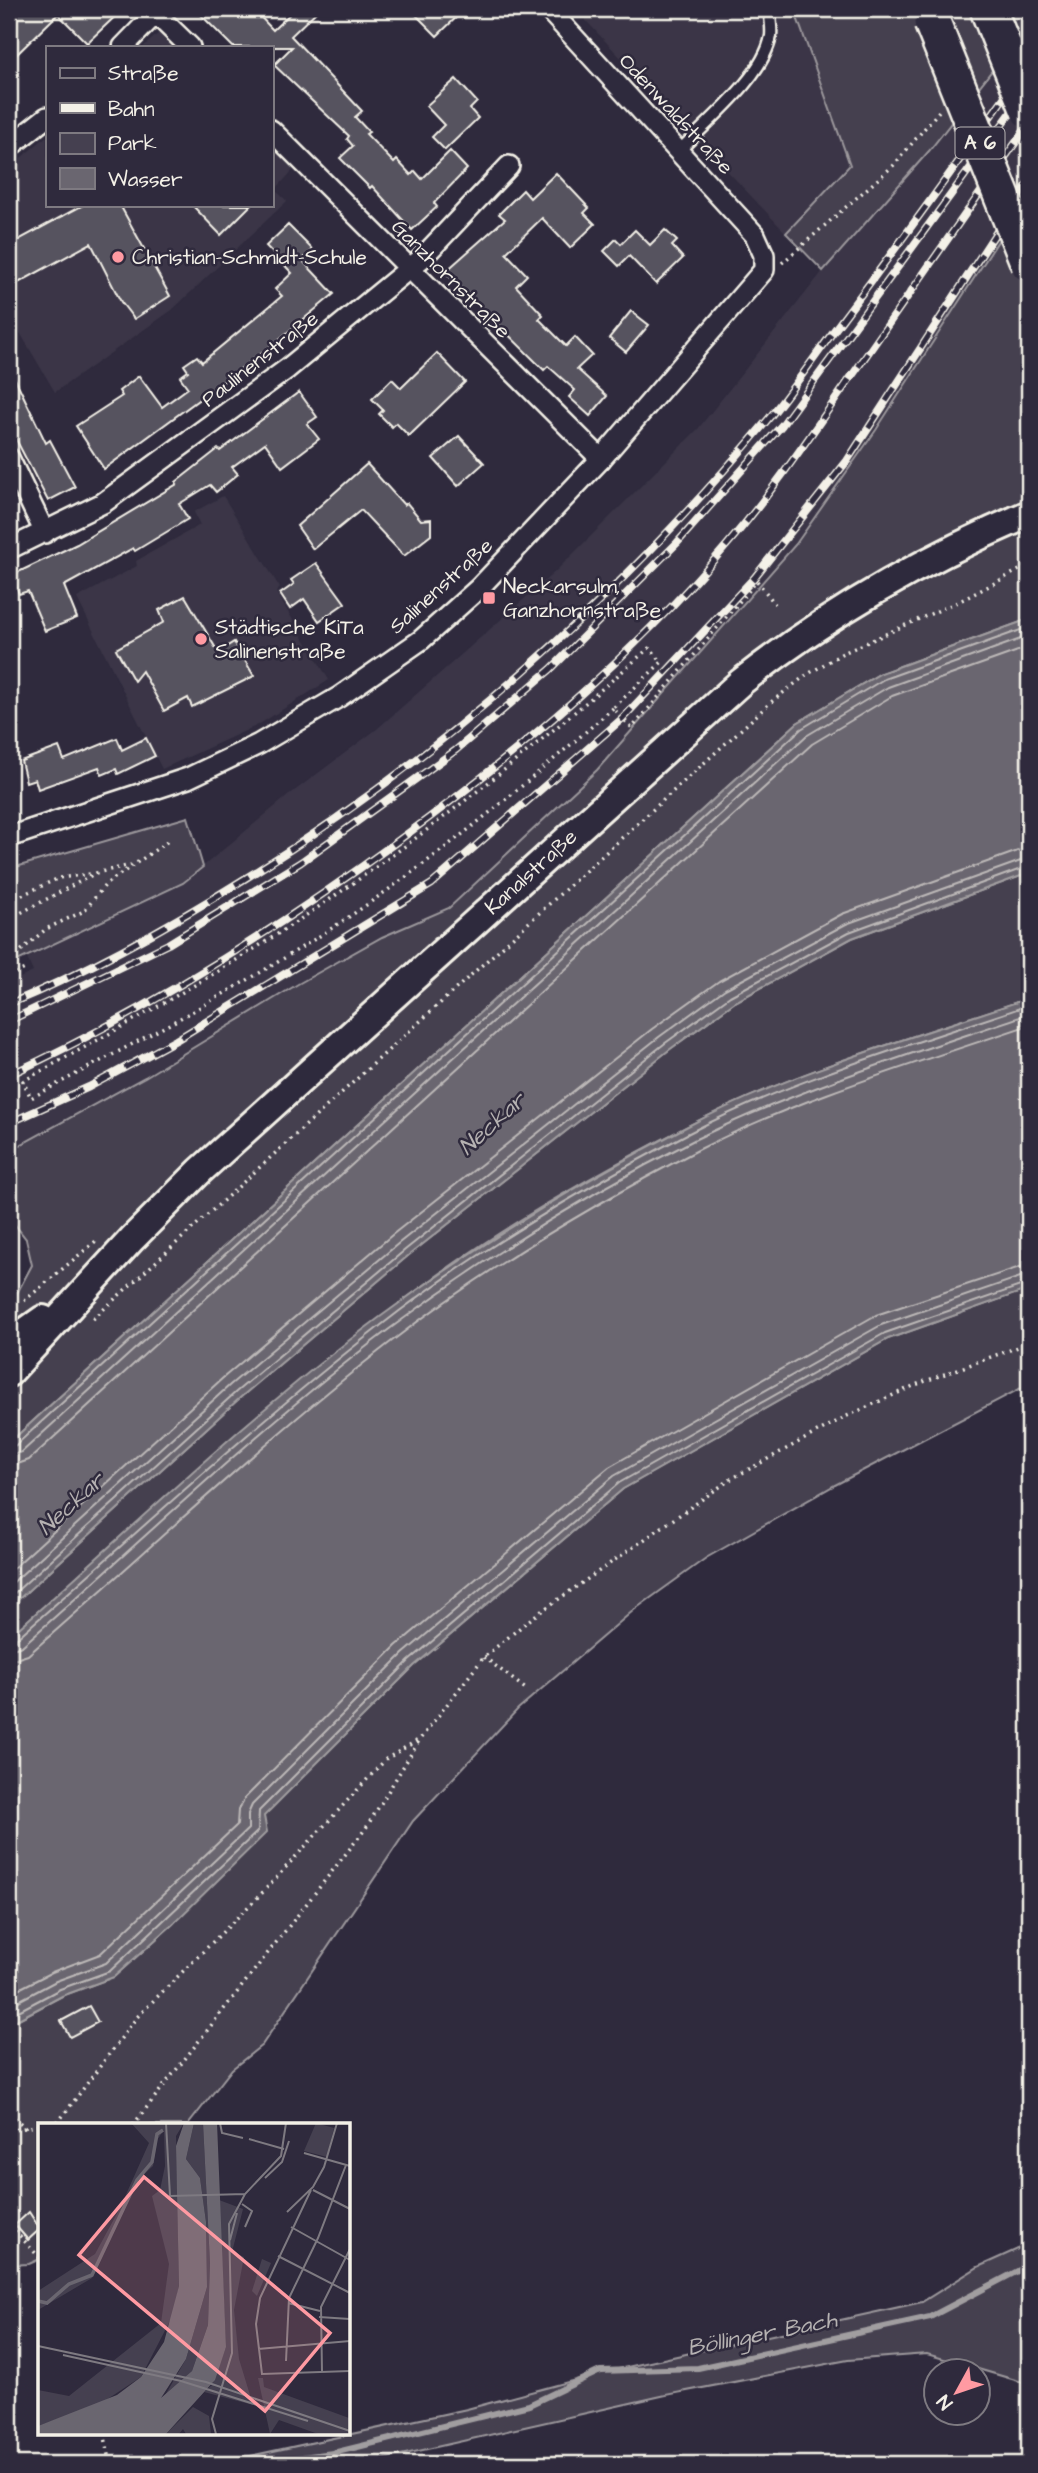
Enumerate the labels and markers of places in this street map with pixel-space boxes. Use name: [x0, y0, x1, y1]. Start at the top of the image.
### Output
place label: Christian-Schmidt-Schule: [132, 243, 367, 272]
marker: Christian-Schmidt-Schule: [110, 249, 126, 265]
place label: Neckarsulm, Ganzhornstraße: [503, 572, 661, 625]
marker: Neckarsulm, Ganzhornstraße: [481, 590, 497, 606]
place label: Städtische KiTa Salinenstraße: [215, 613, 364, 666]
marker: Städtische KiTa Salinenstraße: [193, 631, 209, 647]

